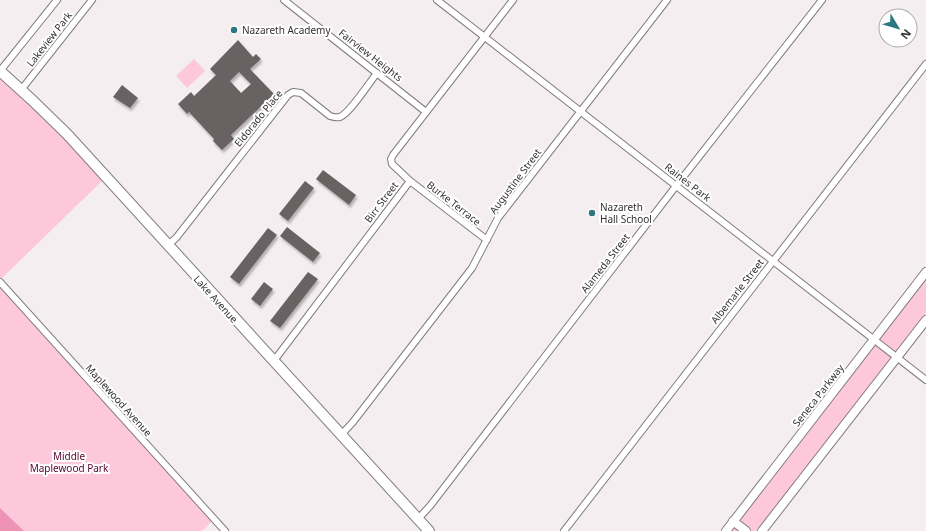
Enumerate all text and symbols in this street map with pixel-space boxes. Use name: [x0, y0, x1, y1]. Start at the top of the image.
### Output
street label: Lakeview Park: [23, 8, 75, 69]
north arrow: [878, 8, 918, 48]
place label: Nazareth Academy: [242, 23, 331, 37]
marker: Nazareth Academy: [229, 25, 239, 35]
street label: Fairview Heights: [336, 26, 406, 84]
text: N: [898, 26, 915, 43]
street label: Eldorado Place: [231, 86, 285, 149]
street label: Augustine Street: [486, 145, 544, 216]
street label: Raines Park: [662, 160, 714, 205]
street label: Burke Terrace: [424, 177, 484, 229]
street label: Birr Street: [361, 178, 401, 225]
place label: Nazareth Hall School: [600, 200, 652, 226]
marker: Nazareth Hall School: [587, 208, 597, 218]
street label: Alameda Street: [577, 230, 633, 296]
street label: Albemarle Street: [707, 255, 767, 326]
street label: Lake Avenue: [191, 272, 241, 326]
street label: Seneca Parkway: [789, 360, 847, 429]
street label: Maplewood Avenue: [83, 361, 155, 439]
park label: Middle Maplewood Park: [30, 449, 109, 475]

